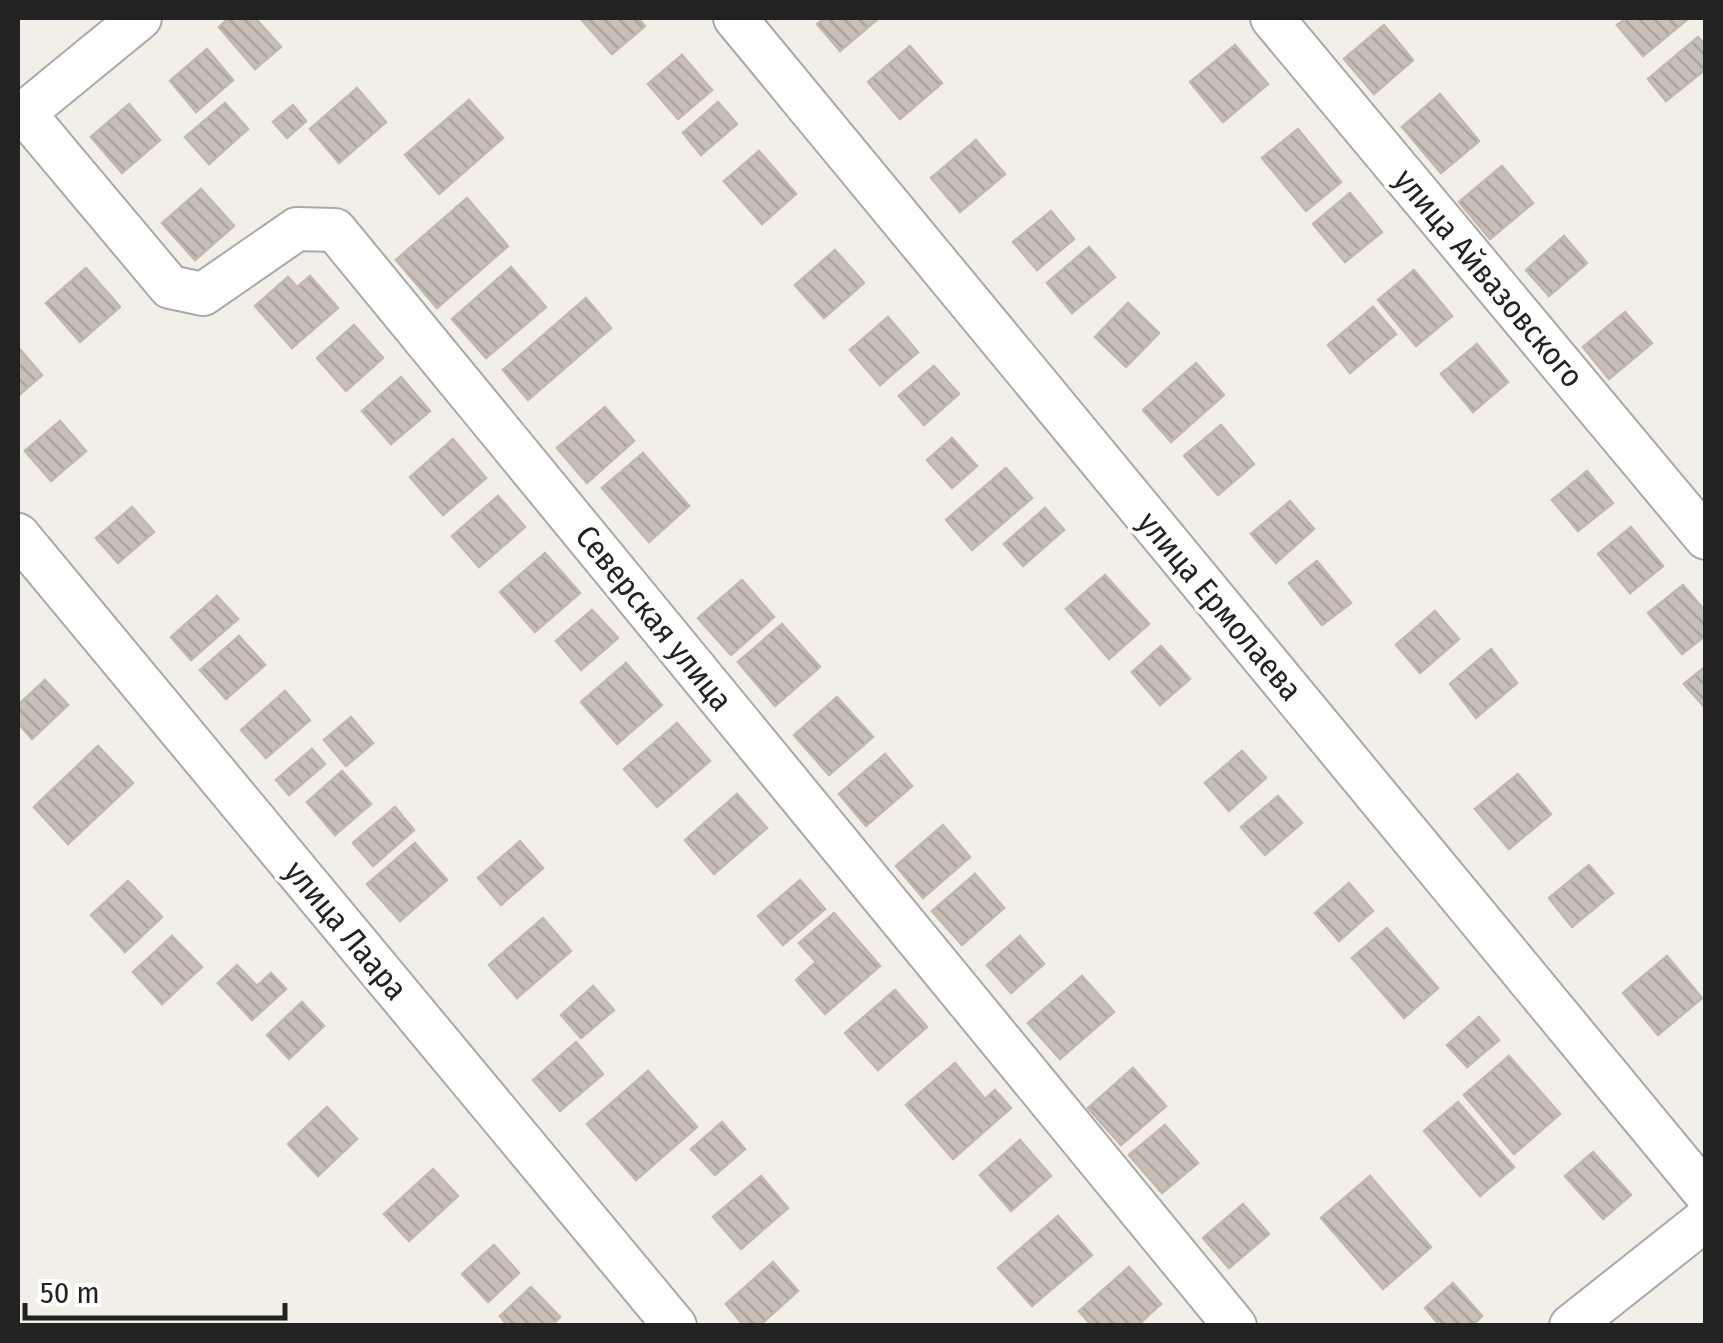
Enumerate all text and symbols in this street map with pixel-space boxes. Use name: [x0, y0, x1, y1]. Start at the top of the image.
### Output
street label: улица Айвазовского: [1386, 161, 1592, 395]
street label: улица Ермолаева: [1130, 504, 1310, 708]
street label: Северская улица: [568, 518, 740, 718]
street label: улица Лаара: [277, 853, 415, 1007]
scale bar: [25, 1258, 285, 1320]
text: 50 m: [40, 1275, 100, 1311]

